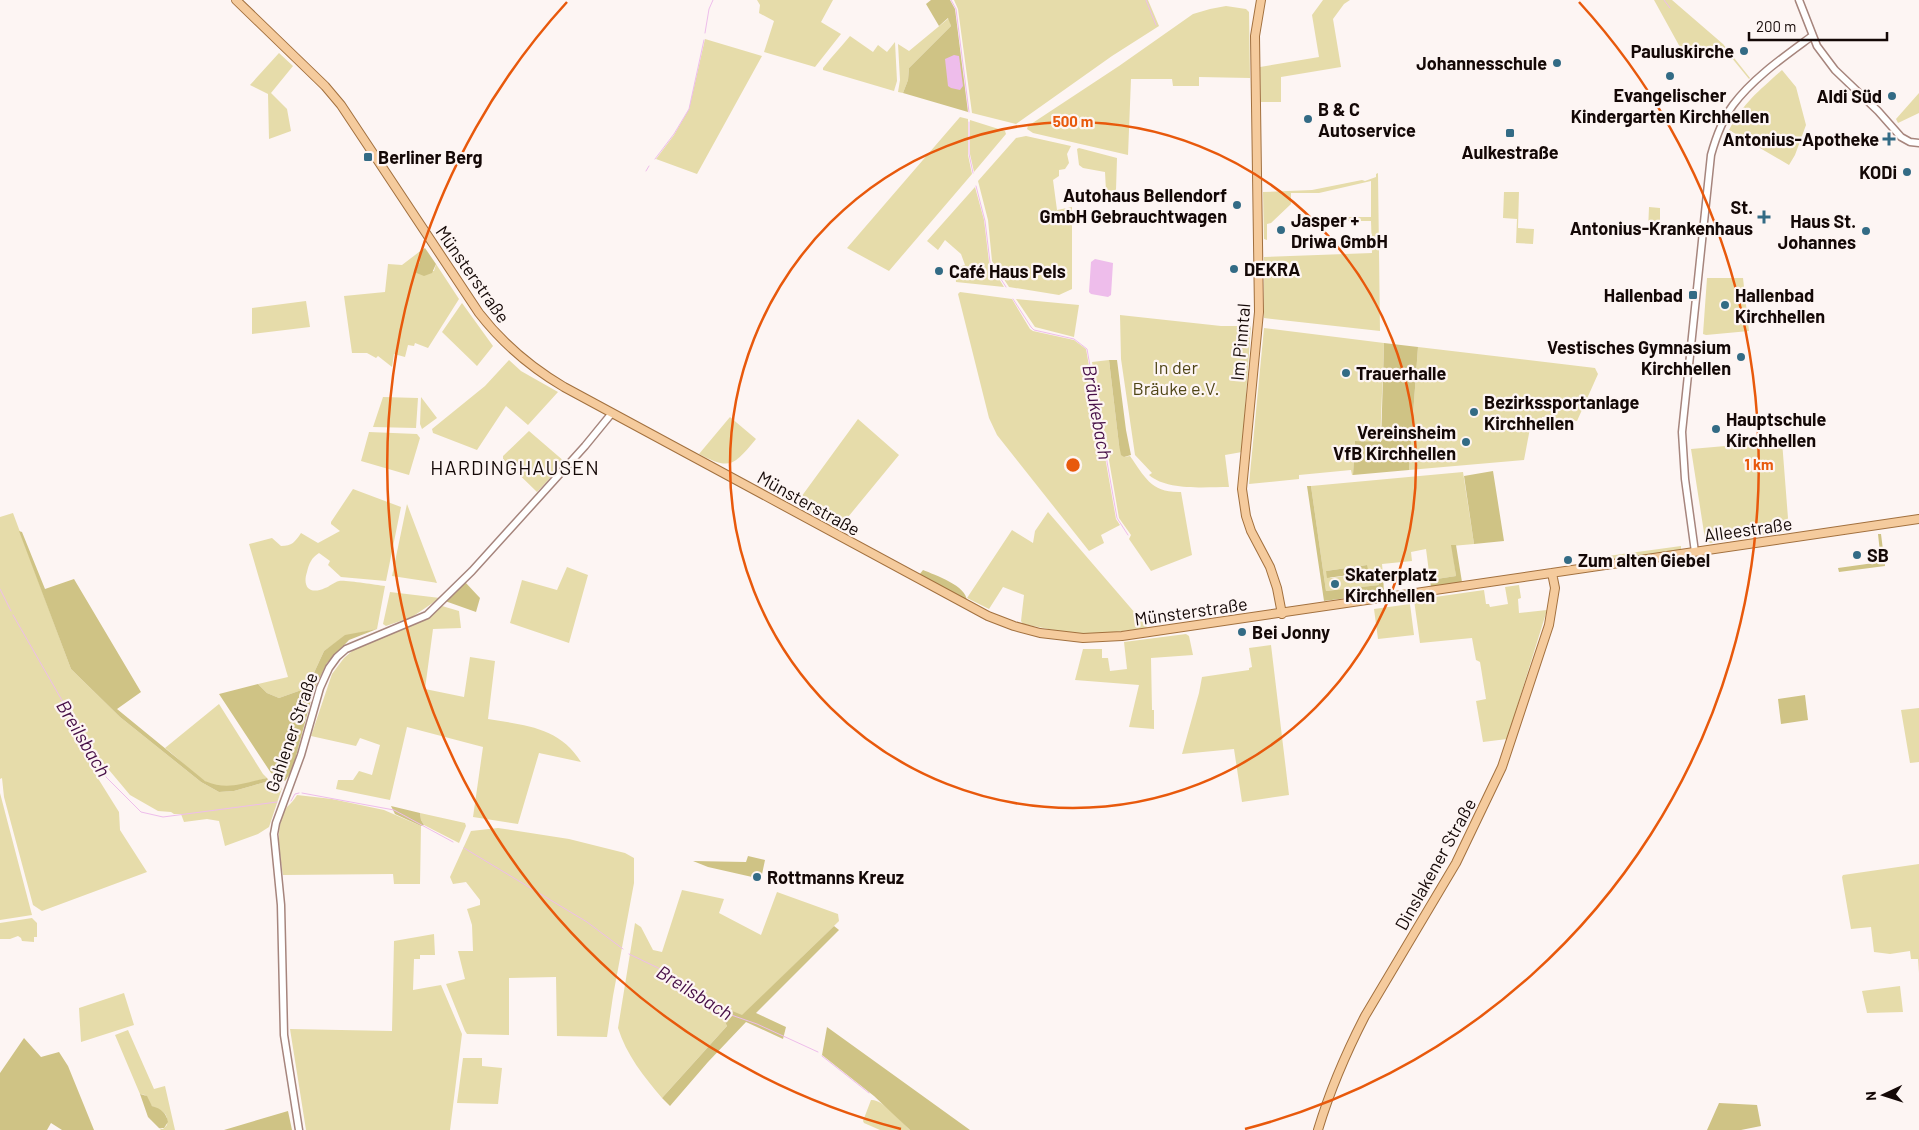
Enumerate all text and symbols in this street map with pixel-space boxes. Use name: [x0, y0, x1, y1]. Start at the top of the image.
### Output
scale bar: [1749, 10, 1886, 42]
text: 200 m: [1756, 17, 1796, 35]
place label: Pauluskirche: [1631, 40, 1734, 62]
marker: Pauluskirche: [1738, 45, 1750, 57]
place label: Johannesschule: [1416, 52, 1547, 74]
marker: Johannesschule: [1551, 57, 1563, 69]
marker: Evangelischer Kindergarten Kirchhellen: [1664, 70, 1676, 82]
place label: Evangelischer Kindergarten Kirchhellen: [1571, 84, 1769, 127]
place label: Aldi Süd: [1816, 85, 1882, 107]
marker: Aldi Süd: [1886, 90, 1898, 102]
place label: B & C Autoservice: [1318, 98, 1416, 141]
text: 500 m: [1053, 112, 1093, 130]
marker: B & C Autoservice: [1302, 113, 1314, 125]
marker: Aulkestraße: [1504, 127, 1516, 139]
place label: Antonius-Apotheke: [1723, 128, 1879, 150]
marker: Antonius-Apotheke: [1883, 133, 1895, 145]
place label: Aulkestraße: [1461, 141, 1559, 163]
place label: Berliner Berg: [378, 146, 482, 168]
marker: Berliner Berg: [362, 151, 374, 163]
place label: KODi: [1859, 161, 1897, 183]
marker: KODi: [1901, 166, 1913, 178]
place label: Autohaus Bellendorf GmbH Gebrauchtwagen: [1040, 184, 1227, 227]
place label: St. Antonius-Krankenhaus: [1570, 196, 1753, 239]
marker: Autohaus Bellendorf GmbH Gebrauchtwagen: [1231, 199, 1243, 211]
place label: Jasper + Driwa GmbH: [1291, 209, 1388, 252]
marker: St. Antonius-Krankenhaus: [1757, 210, 1771, 224]
place label: Haus St. Johannes: [1778, 210, 1856, 253]
street label: Münsterstraße: [431, 221, 515, 327]
marker: Jasper + Driwa GmbH: [1275, 224, 1287, 236]
marker: Haus St. Johannes: [1860, 225, 1872, 237]
place label: DEKRA: [1244, 258, 1300, 280]
place label: Café Haus Pels: [949, 260, 1066, 282]
marker: DEKRA: [1228, 263, 1240, 275]
marker: Café Haus Pels: [933, 265, 945, 277]
place label: Hallenbad: [1604, 284, 1683, 306]
place label: Hallenbad Kirchhellen: [1735, 284, 1825, 327]
marker: Hallenbad: [1687, 289, 1699, 301]
marker: Hallenbad Kirchhellen: [1719, 299, 1731, 311]
street label: Im Pinntal: [1226, 302, 1254, 382]
place label: Vestisches Gymnasium Kirchhellen: [1547, 336, 1731, 379]
marker: Vestisches Gymnasium Kirchhellen: [1735, 351, 1747, 363]
park label: In der Bräuke e.V.: [1133, 356, 1220, 399]
place label: Trauerhalle: [1356, 362, 1446, 384]
water label: Bräukebach: [1078, 363, 1118, 461]
marker: Trauerhalle: [1340, 367, 1352, 379]
place label: Bezirkssportanlage Kirchhellen: [1484, 391, 1639, 434]
marker: Bezirkssportanlage Kirchhellen: [1468, 406, 1480, 418]
place label: Hauptschule Kirchhellen: [1726, 408, 1826, 451]
place label: Vereinsheim VfB Kirchhellen: [1333, 421, 1456, 464]
marker: Hauptschule Kirchhellen: [1710, 423, 1722, 435]
marker: Vereinsheim VfB Kirchhellen: [1460, 436, 1472, 448]
district label: HARDINGHAUSEN: [430, 455, 600, 479]
text: 1 km: [1745, 455, 1773, 473]
centre of rings: [1064, 456, 1082, 474]
street label: Münsterstraße: [754, 466, 864, 540]
street label: Alleestraße: [1703, 512, 1793, 546]
place label: SB: [1867, 544, 1889, 566]
place label: Zum alten Giebel: [1578, 549, 1710, 571]
marker: SB: [1851, 549, 1863, 561]
marker: Zum alten Giebel: [1562, 554, 1574, 566]
place label: Skaterplatz Kirchhellen: [1345, 563, 1437, 606]
marker: Skaterplatz Kirchhellen: [1329, 578, 1341, 590]
street label: Münsterstraße: [1133, 592, 1249, 630]
place label: Bei Jonny: [1252, 621, 1330, 643]
marker: Bei Jonny: [1236, 626, 1248, 638]
street label: Gahlener Straße: [260, 669, 322, 795]
water label: Breilsbach: [52, 695, 116, 781]
street label: Dinslakener Straße: [1390, 794, 1480, 934]
place label: Rottmanns Kreuz: [767, 866, 904, 888]
marker: Rottmanns Kreuz: [751, 871, 763, 883]
water label: Breilsbach: [653, 960, 737, 1024]
north arrow: [1859, 1070, 1909, 1120]
text: N: [1862, 1091, 1879, 1101]

